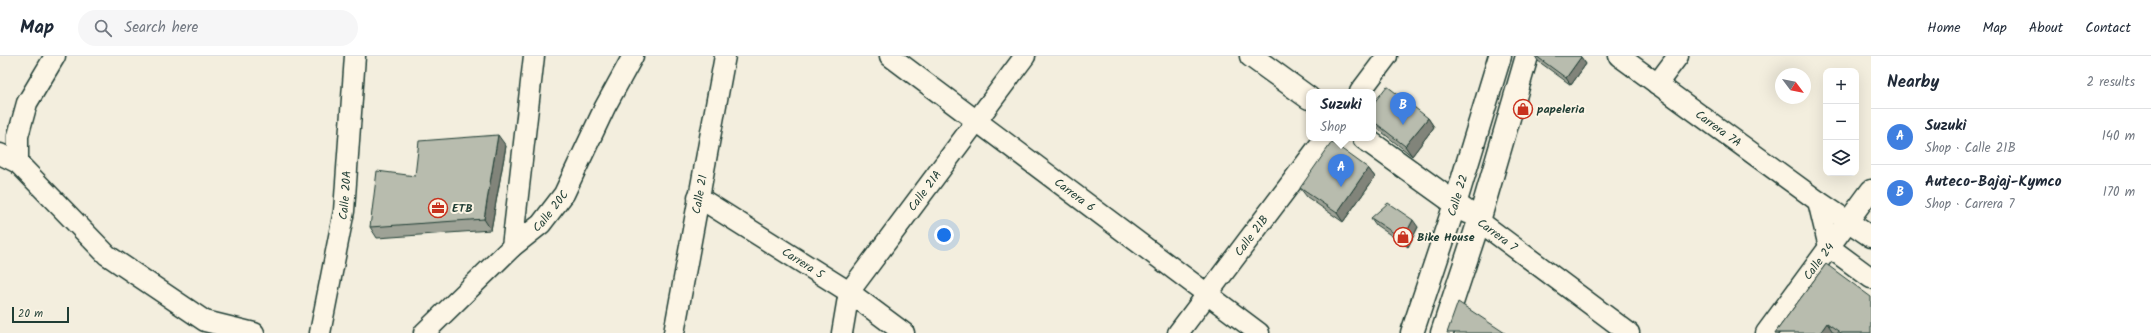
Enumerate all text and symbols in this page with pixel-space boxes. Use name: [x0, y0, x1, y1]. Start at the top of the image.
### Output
search box: [78, 10, 358, 46]
text: Map: [20, 13, 54, 43]
text: Search here: [124, 16, 198, 40]
icon: search: [92, 17, 114, 39]
text: Home: [1927, 17, 1961, 39]
text: Map: [1983, 17, 2007, 39]
text: About: [2029, 17, 2063, 39]
text: Contact: [2085, 17, 2131, 39]
north arrow: [1775, 68, 1811, 104]
map controls: [1823, 68, 1859, 176]
button: +: [1823, 68, 1859, 104]
text: Nearby: [1887, 69, 1939, 96]
text: 2 results: [2087, 72, 2135, 93]
popup: [1306, 89, 1376, 141]
pin: B: [1390, 92, 1416, 125]
text: Suzuki: [1320, 93, 1362, 117]
shop icon: papeleria: [1512, 98, 1534, 120]
place label: papeleria: [1536, 100, 1585, 119]
button: −: [1823, 104, 1859, 140]
street label: Carrera 7A: [1691, 105, 1746, 152]
text: Suzuki: [1925, 114, 1966, 138]
text: Shop: [1320, 117, 1346, 138]
text: A: [1896, 126, 1904, 147]
text: 140 m: [2102, 126, 2135, 147]
text: Shop · Calle 21B: [1925, 138, 2016, 159]
button: layers: [1823, 140, 1859, 176]
pin: A: [1328, 154, 1354, 187]
street label: Calle 21A: [903, 166, 946, 215]
street label: Calle 20A: [333, 170, 356, 222]
text: Auteco-Bajaj-Kymco: [1925, 170, 2062, 194]
street label: Calle 22: [1442, 172, 1473, 219]
street label: Calle 21: [687, 173, 713, 216]
street label: Carrera 6: [1050, 173, 1099, 216]
text: B: [1896, 182, 1904, 203]
text: 170 m: [2103, 182, 2135, 203]
street label: Calle 20C: [528, 186, 573, 237]
text: Shop · Carrera 7: [1925, 194, 2014, 215]
office icon: ETB: [427, 197, 449, 219]
place label: ETB: [452, 199, 473, 218]
street label: Calle 21B: [1230, 211, 1273, 260]
street label: Carrera 7: [1473, 213, 1522, 256]
your location: [934, 225, 954, 245]
shop icon: Bike House: [1392, 226, 1414, 248]
place label: Bike House: [1417, 228, 1475, 247]
street label: Calle 24: [1798, 238, 1839, 284]
street label: Carrera 5: [778, 242, 829, 284]
scale bar: [12, 305, 69, 324]
text: 20 m: [18, 305, 43, 323]

